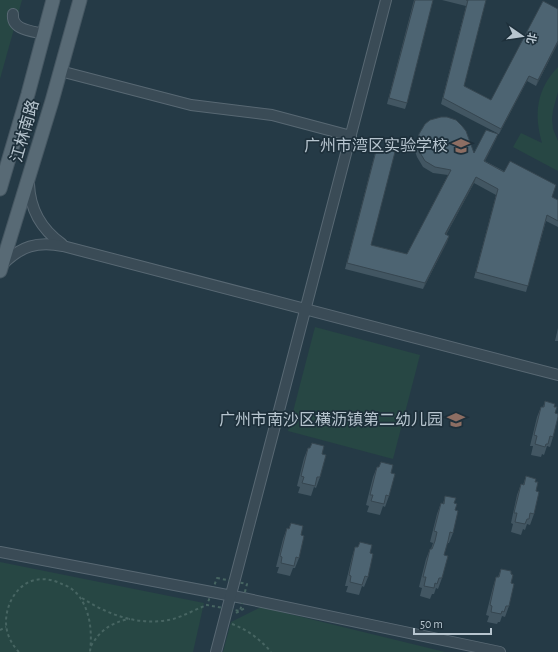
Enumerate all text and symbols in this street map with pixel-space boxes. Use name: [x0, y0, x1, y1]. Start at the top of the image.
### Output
north arrow: [502, 16, 542, 56]
text: 北: [525, 32, 538, 45]
street label: 江林南路: [8, 98, 42, 164]
school or university icon: 广州市湾区实验学校: [451, 136, 471, 156]
place label: 广州市湾区实验学校: [304, 137, 448, 154]
school or university icon: 广州市南沙区横沥镇第二幼儿园: [446, 410, 466, 430]
place label: 广州市南沙区横沥镇第二幼儿园: [219, 411, 443, 428]
scale bar: [414, 610, 491, 636]
text: 50 m: [420, 618, 443, 630]

